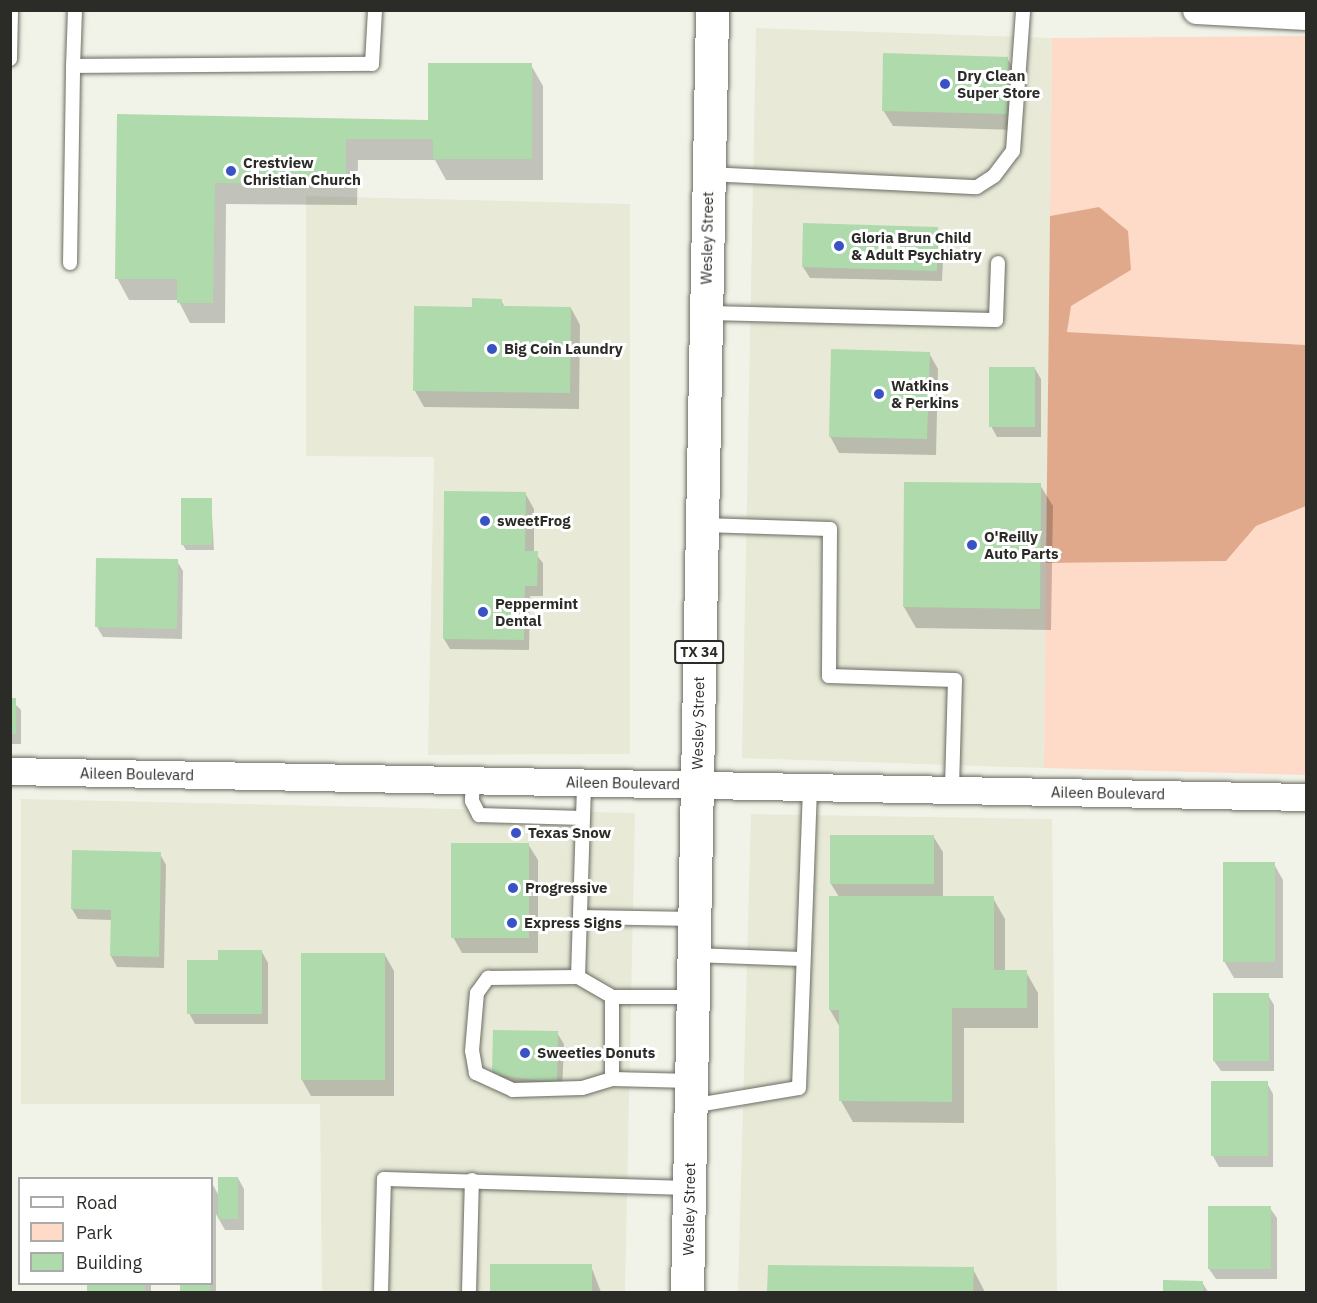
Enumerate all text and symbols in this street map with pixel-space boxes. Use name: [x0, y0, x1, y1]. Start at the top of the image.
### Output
place label: Dry Clean Super Store: [957, 66, 1040, 101]
marker: Dry Clean Super Store: [938, 77, 952, 91]
place label: Crestview Christian Church: [243, 153, 361, 188]
marker: Crestview Christian Church: [224, 164, 238, 178]
street label: Wesley Street: [697, 191, 717, 285]
place label: Gloria Brun Child & Adult Psychiatry: [851, 228, 982, 263]
marker: Gloria Brun Child & Adult Psychiatry: [832, 239, 846, 253]
place label: Big Coin Laundry: [504, 340, 623, 358]
marker: Big Coin Laundry: [485, 342, 499, 356]
place label: Watkins & Perkins: [891, 376, 959, 411]
marker: Watkins & Perkins: [872, 387, 886, 401]
place label: sweetFrog: [497, 512, 571, 530]
marker: sweetFrog: [478, 514, 492, 528]
place label: O'Reilly Auto Parts: [984, 527, 1058, 562]
marker: O'Reilly Auto Parts: [965, 538, 979, 552]
place label: Peppermint Dental: [495, 594, 578, 629]
marker: Peppermint Dental: [476, 605, 490, 619]
road number: TX 34: [674, 641, 724, 663]
street label: Wesley Street: [688, 676, 708, 770]
street label: Aileen Boulevard: [80, 764, 194, 784]
street label: Aileen Boulevard: [566, 773, 680, 793]
street label: Aileen Boulevard: [1051, 783, 1165, 803]
place label: Texas Snow: [528, 824, 611, 842]
marker: Texas Snow: [509, 826, 523, 840]
place label: Progressive: [525, 879, 608, 897]
marker: Progressive: [506, 881, 520, 895]
place label: Express Signs: [524, 914, 622, 932]
marker: Express Signs: [505, 916, 519, 930]
place label: Sweeties Donuts: [537, 1044, 655, 1062]
marker: Sweeties Donuts: [518, 1046, 532, 1060]
street label: Wesley Street: [679, 1162, 699, 1256]
legend: [18, 1177, 213, 1285]
text: Road: [76, 1191, 117, 1214]
text: Park: [76, 1221, 112, 1244]
text: Building: [76, 1251, 142, 1274]

